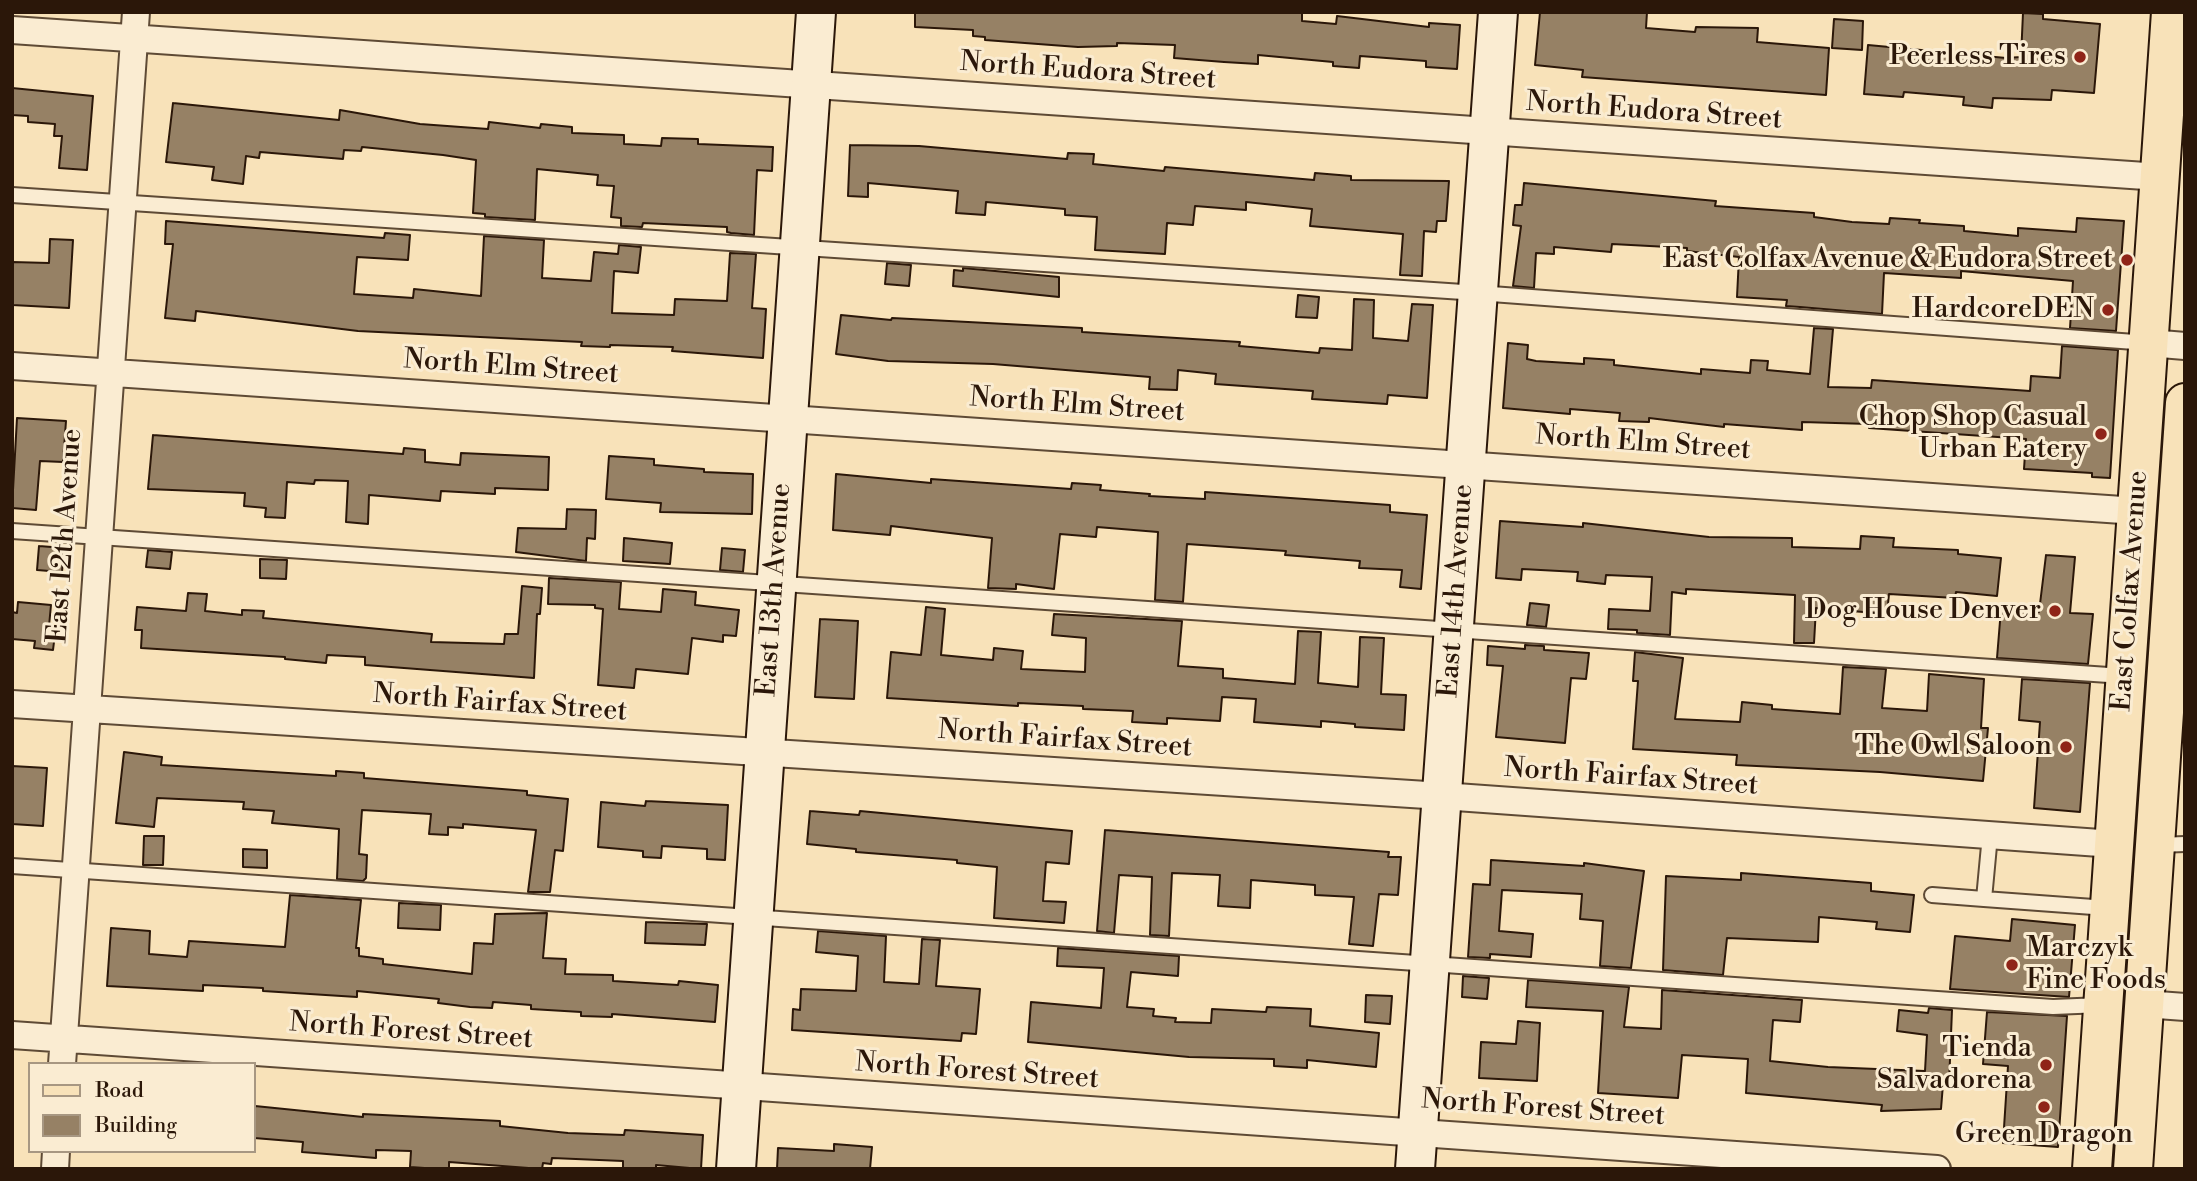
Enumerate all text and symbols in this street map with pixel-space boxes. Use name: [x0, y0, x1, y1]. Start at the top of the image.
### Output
place label: Peerless Tires: [1889, 40, 2066, 74]
street label: North Eudora Street: [959, 46, 1217, 98]
marker: Peerless Tires: [2072, 49, 2088, 65]
street label: North Eudora Street: [1525, 86, 1783, 138]
place label: East Colfax Avenue & Eudora Street: [1663, 243, 2113, 277]
marker: East Colfax Avenue & Eudora Street: [2119, 252, 2135, 268]
place label: HardcoreDEN: [1912, 293, 2094, 327]
marker: HardcoreDEN: [2100, 302, 2116, 318]
street label: North Elm Street: [402, 344, 620, 392]
street label: North Elm Street: [968, 382, 1186, 430]
place label: Chop Shop Casual Urban Eatery: [1859, 401, 2087, 467]
street label: North Elm Street: [1534, 420, 1752, 468]
marker: Chop Shop Casual Urban Eatery: [2093, 426, 2109, 442]
street label: East 12th Avenue: [42, 427, 90, 645]
street label: East Colfax Avenue: [2106, 469, 2156, 713]
street label: East 13th Avenue: [751, 482, 799, 698]
street label: East 14th Avenue: [1433, 483, 1481, 699]
place label: Dog House Denver: [1805, 594, 2041, 628]
marker: Dog House Denver: [2047, 603, 2063, 619]
street label: North Fairfax Street: [372, 678, 628, 730]
street label: North Fairfax Street: [937, 714, 1193, 766]
place label: The Owl Saloon: [1854, 730, 2052, 764]
marker: The Owl Saloon: [2058, 739, 2074, 755]
street label: North Fairfax Street: [1503, 752, 1759, 804]
place label: Marczyk Fine Foods: [2026, 932, 2166, 998]
marker: Marczyk Fine Foods: [2004, 957, 2020, 973]
street label: North Forest Street: [288, 1007, 534, 1057]
place label: Tienda Salvadorena: [1877, 1032, 2032, 1098]
street label: North Forest Street: [854, 1047, 1100, 1097]
marker: Tienda Salvadorena: [2038, 1057, 2054, 1073]
legend: [28, 1062, 256, 1153]
text: Road: [95, 1078, 144, 1104]
street label: North Forest Street: [1420, 1084, 1666, 1134]
marker: Green Dragon: [2036, 1099, 2052, 1115]
text: Building: [95, 1113, 177, 1139]
place label: Green Dragon: [1955, 1118, 2133, 1152]

